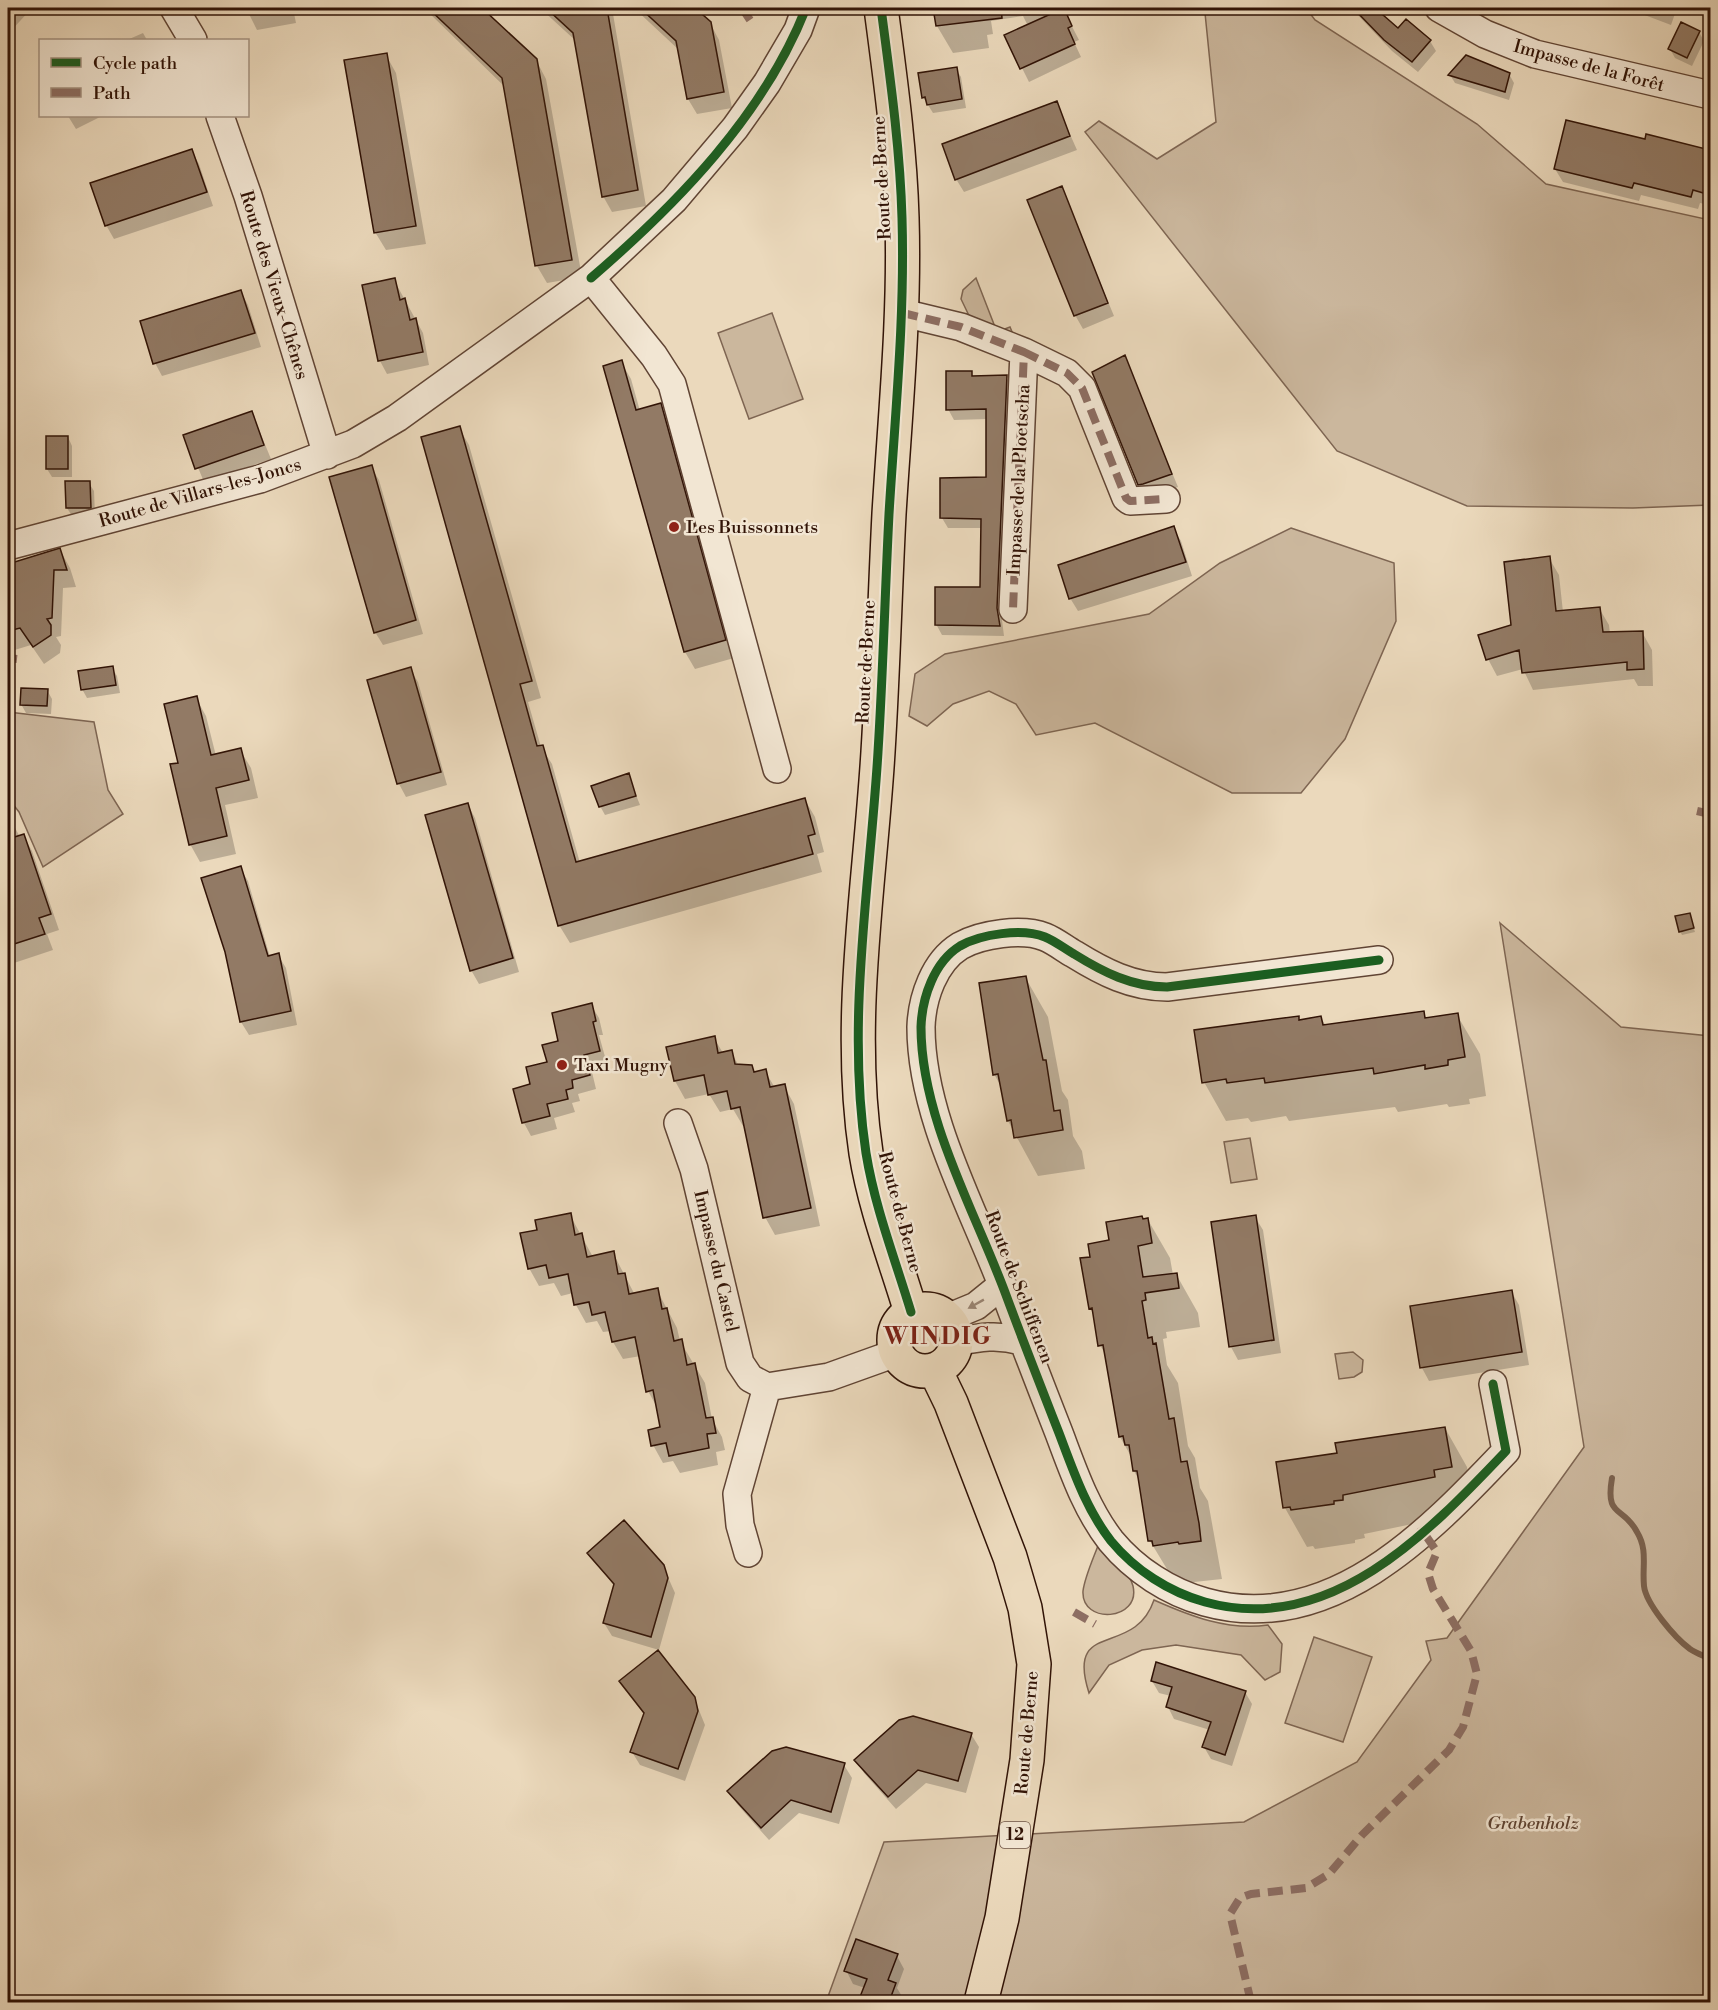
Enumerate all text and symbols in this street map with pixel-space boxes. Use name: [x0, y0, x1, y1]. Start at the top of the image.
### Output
street label: Impasse de la Forêt: [1511, 35, 1668, 97]
legend: [39, 39, 249, 117]
text: Cycle path: [93, 52, 177, 75]
text: Path: [93, 82, 131, 105]
street label: Route de Berne: [867, 115, 897, 241]
street label: Route des Vieux-Chênes: [234, 188, 314, 382]
street label: Impasse de la Ploetscha: [1003, 383, 1036, 576]
street label: Route de Villars-les-Joncs: [96, 453, 304, 533]
place label: Les Buissonnets: [686, 516, 818, 539]
marker: Les Buissonnets: [667, 520, 681, 534]
street label: Route de Berne: [851, 599, 881, 725]
place label: Taxi Mugny: [574, 1054, 669, 1077]
marker: Taxi Mugny: [555, 1058, 569, 1072]
street label: Route de Berne: [873, 1149, 927, 1275]
street label: Impasse du Castel: [688, 1188, 744, 1335]
street label: Route de Schiffenen: [979, 1207, 1059, 1367]
one-way arrow: [968, 1299, 984, 1310]
district label: WINDIG: [882, 1322, 993, 1352]
street label: Route de Berne: [1010, 1670, 1044, 1796]
park label: Grabenholz: [1487, 1812, 1580, 1835]
road number: 12: [1000, 1822, 1030, 1848]

